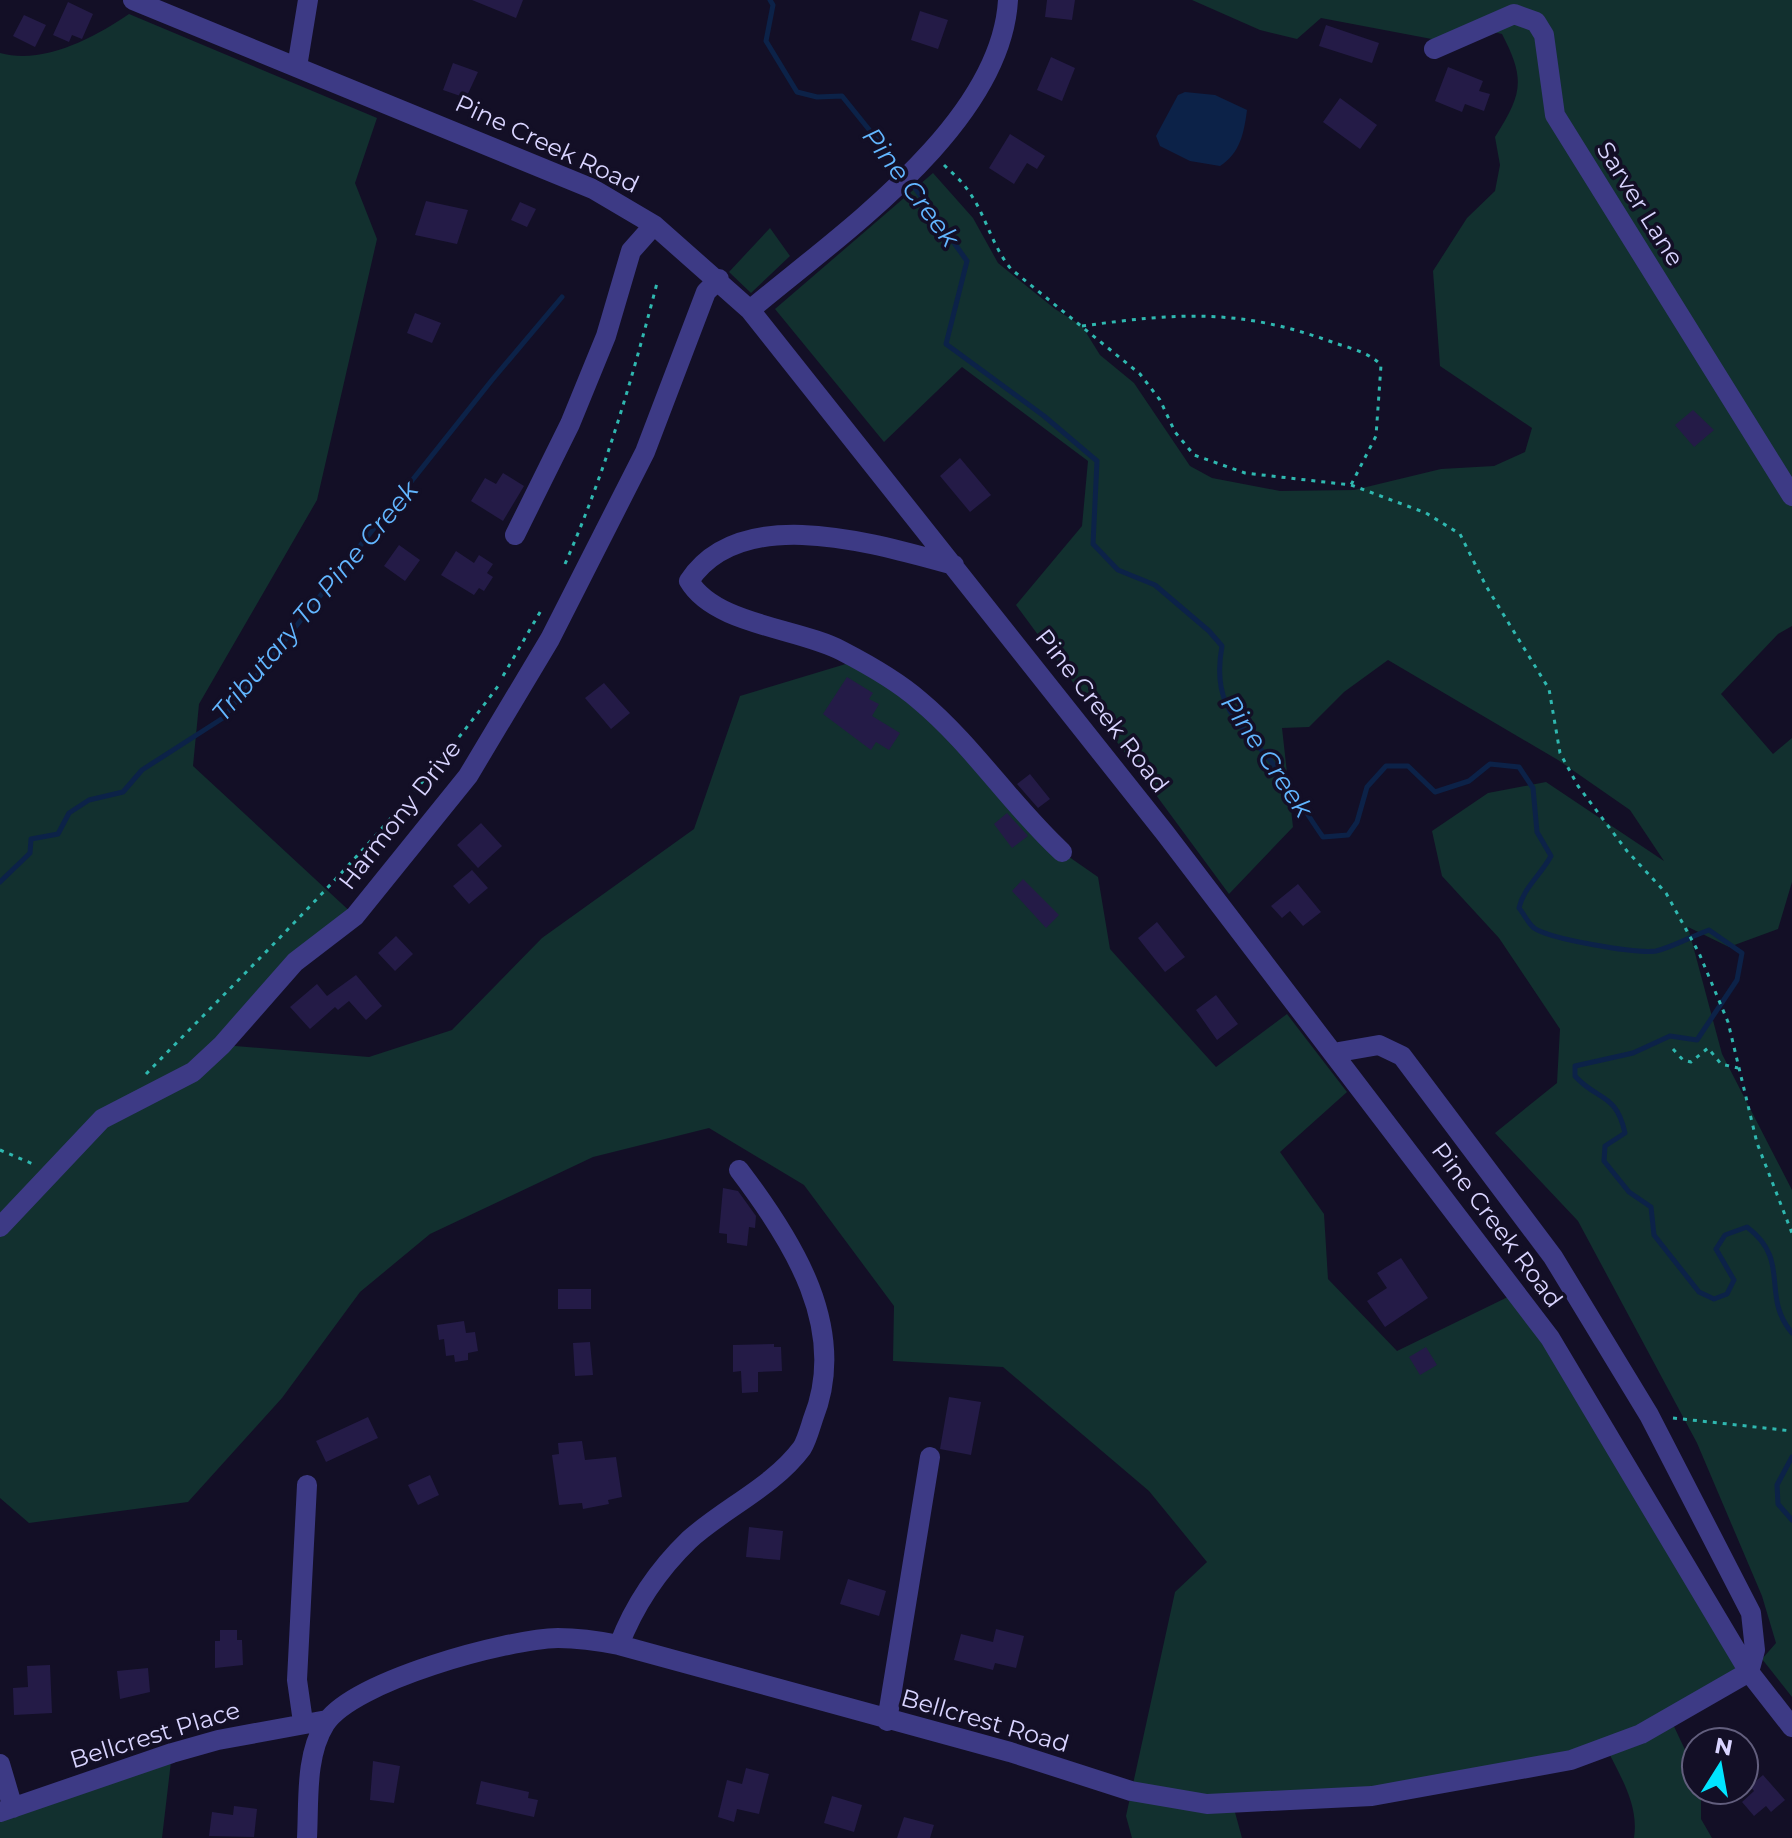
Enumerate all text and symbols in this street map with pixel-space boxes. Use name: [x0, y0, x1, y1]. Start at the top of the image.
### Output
street label: Pine Creek Road: [451, 88, 644, 199]
water label: Pine Creek: [856, 121, 967, 254]
street label: Sarver Lane: [1591, 136, 1690, 271]
water label: Tributary To Pine Creek: [205, 473, 426, 728]
street label: Pine Creek Road: [1030, 623, 1175, 798]
water label: Pine Creek: [1214, 688, 1321, 825]
street label: Harmony Drive: [332, 734, 467, 895]
street label: Pine Creek Road: [1426, 1136, 1569, 1313]
street label: Bellcrest Road: [898, 1683, 1072, 1758]
street label: Bellcrest Place: [66, 1695, 243, 1774]
north arrow: [1680, 1726, 1760, 1806]
text: N: [1712, 1732, 1735, 1762]

